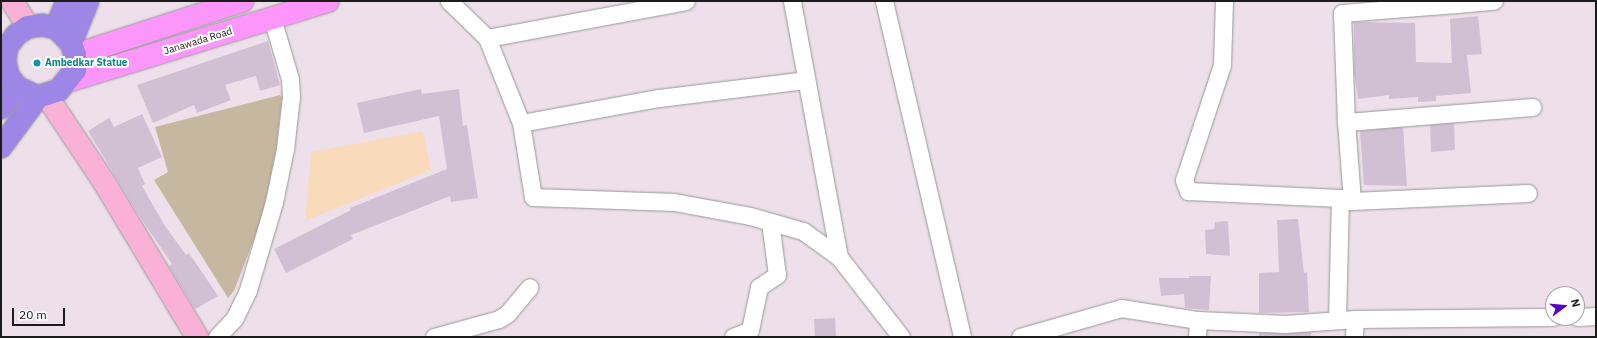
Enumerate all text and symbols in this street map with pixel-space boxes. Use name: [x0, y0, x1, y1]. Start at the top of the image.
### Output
street label: Janawada Road: [162, 25, 234, 57]
place label: Ambedkar Statue: [45, 57, 127, 69]
marker: Ambedkar Statue: [32, 58, 42, 68]
north arrow: [1545, 286, 1585, 326]
text: N: [1568, 297, 1583, 309]
scale bar: [14, 300, 67, 326]
text: 20 m: [19, 307, 47, 322]

